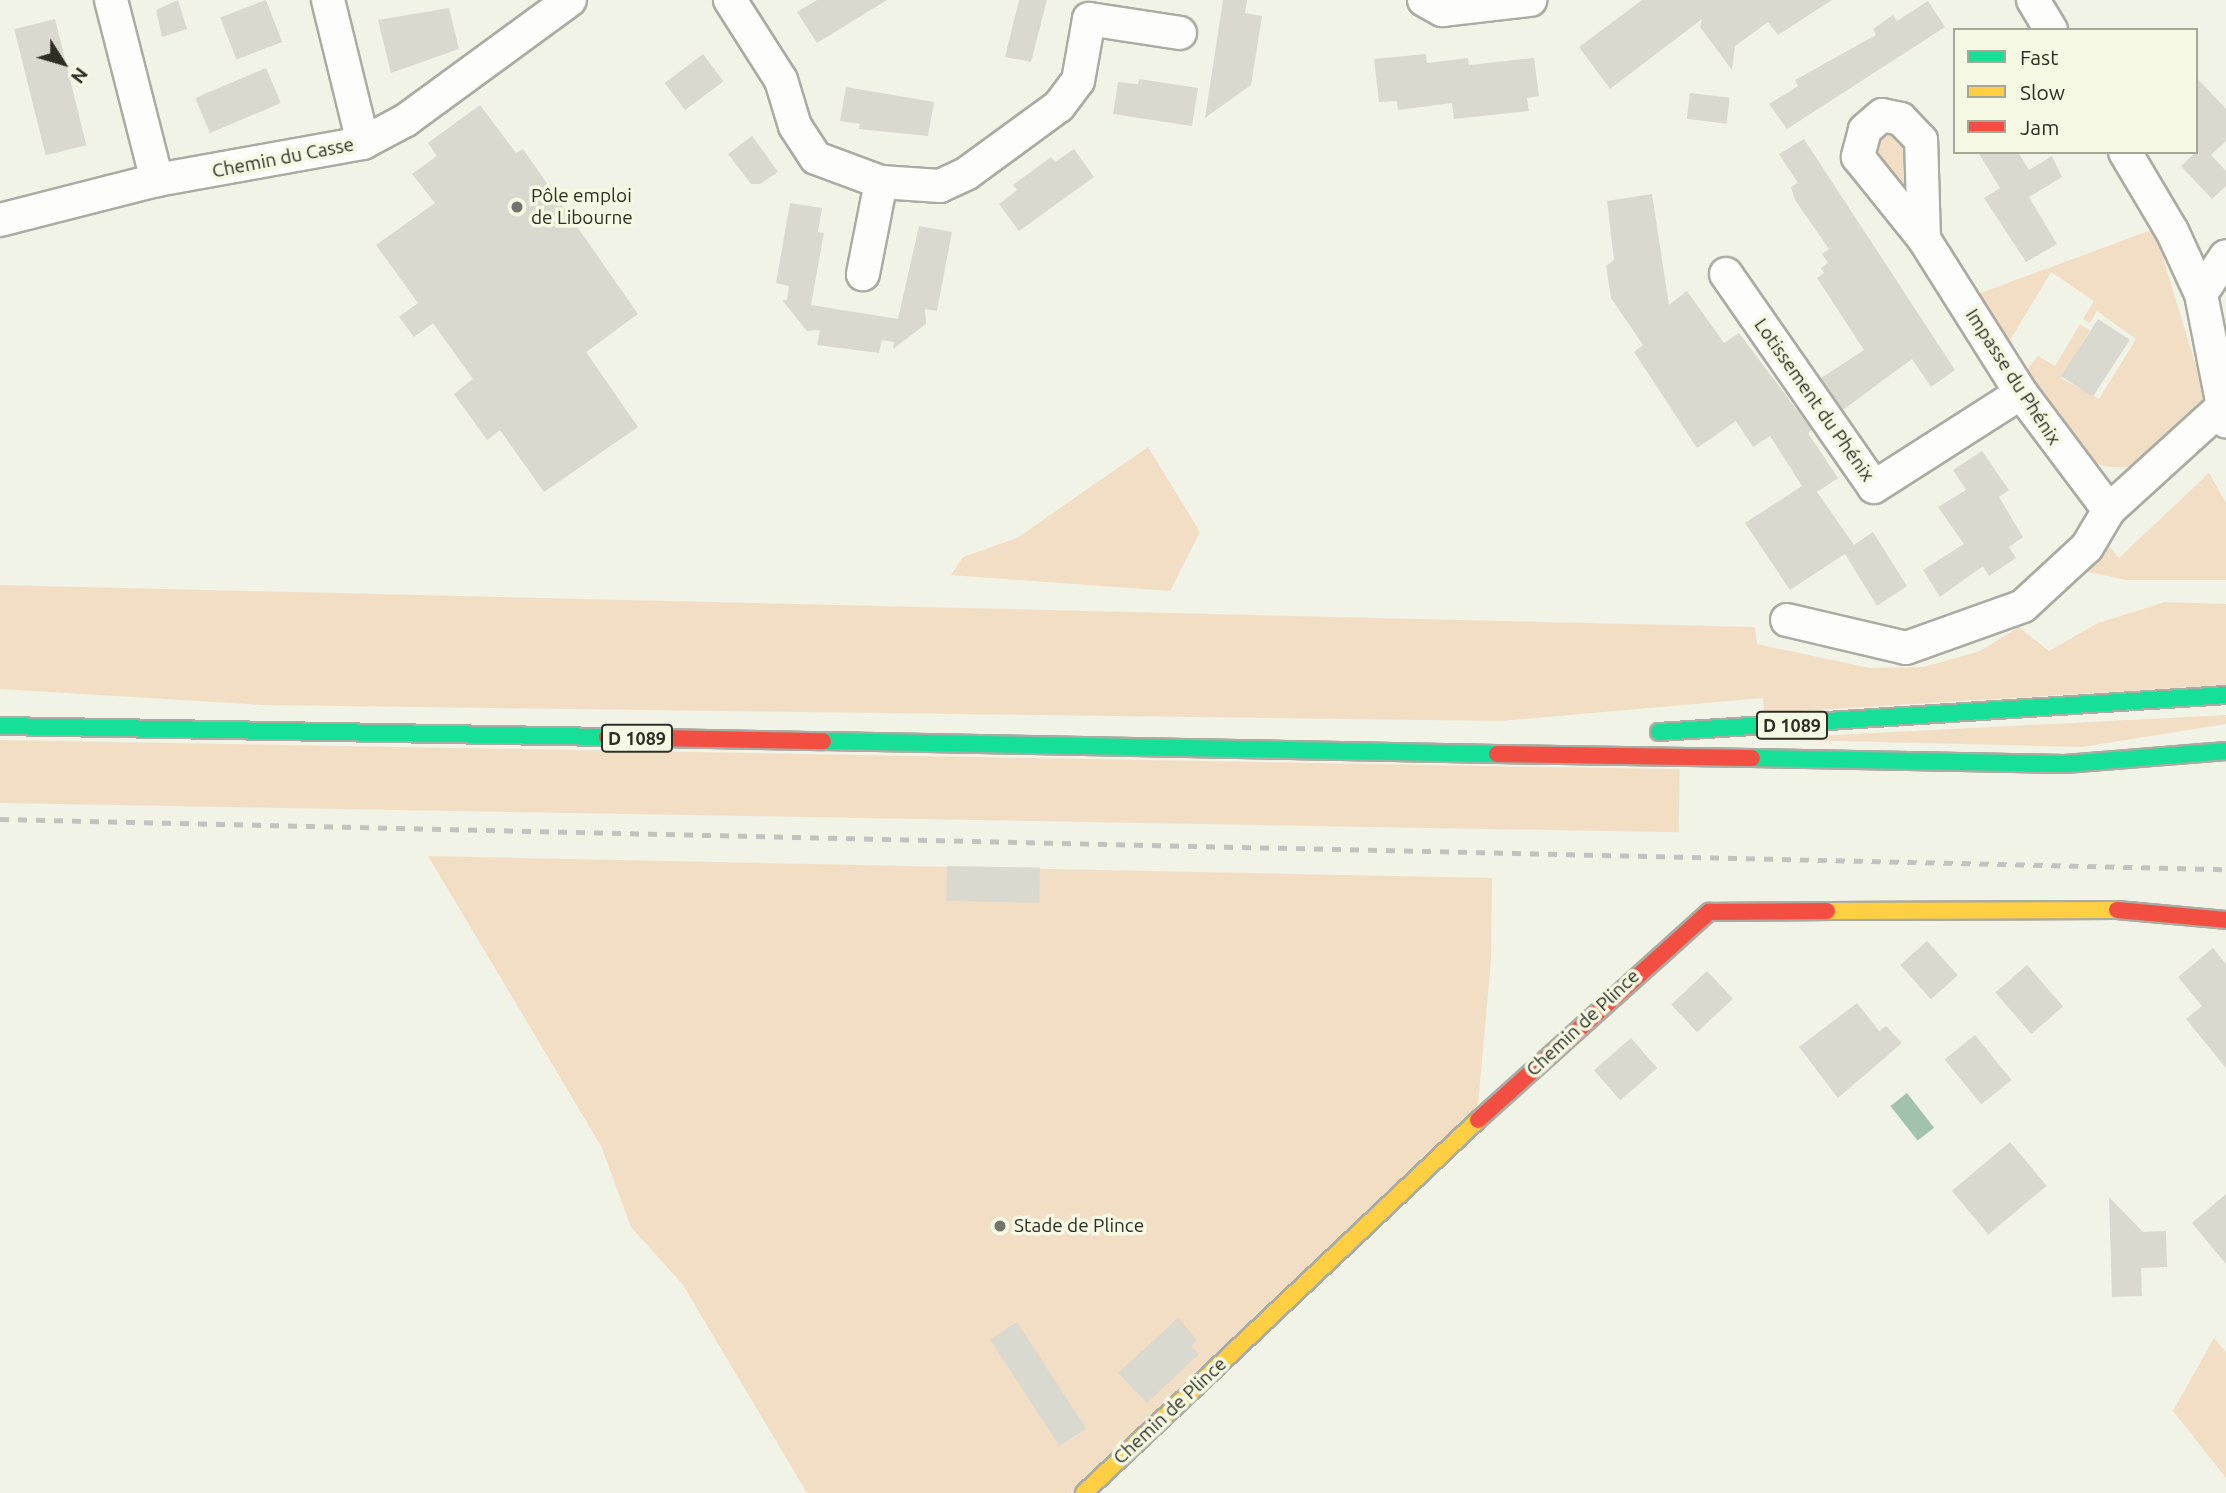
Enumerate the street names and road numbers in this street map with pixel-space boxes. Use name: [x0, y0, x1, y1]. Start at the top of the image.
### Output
street label: Chemin du Casse: [210, 133, 356, 183]
street label: Impasse du Phénix: [1961, 305, 2065, 449]
street label: Lotissement du Phénix: [1749, 314, 1879, 486]
road number: D 1089: [1755, 710, 1829, 740]
road number: D 1089: [600, 724, 674, 752]
street label: Chemin de Plince: [1522, 965, 1644, 1081]
street label: Chemin de Plince: [1109, 1353, 1231, 1469]

